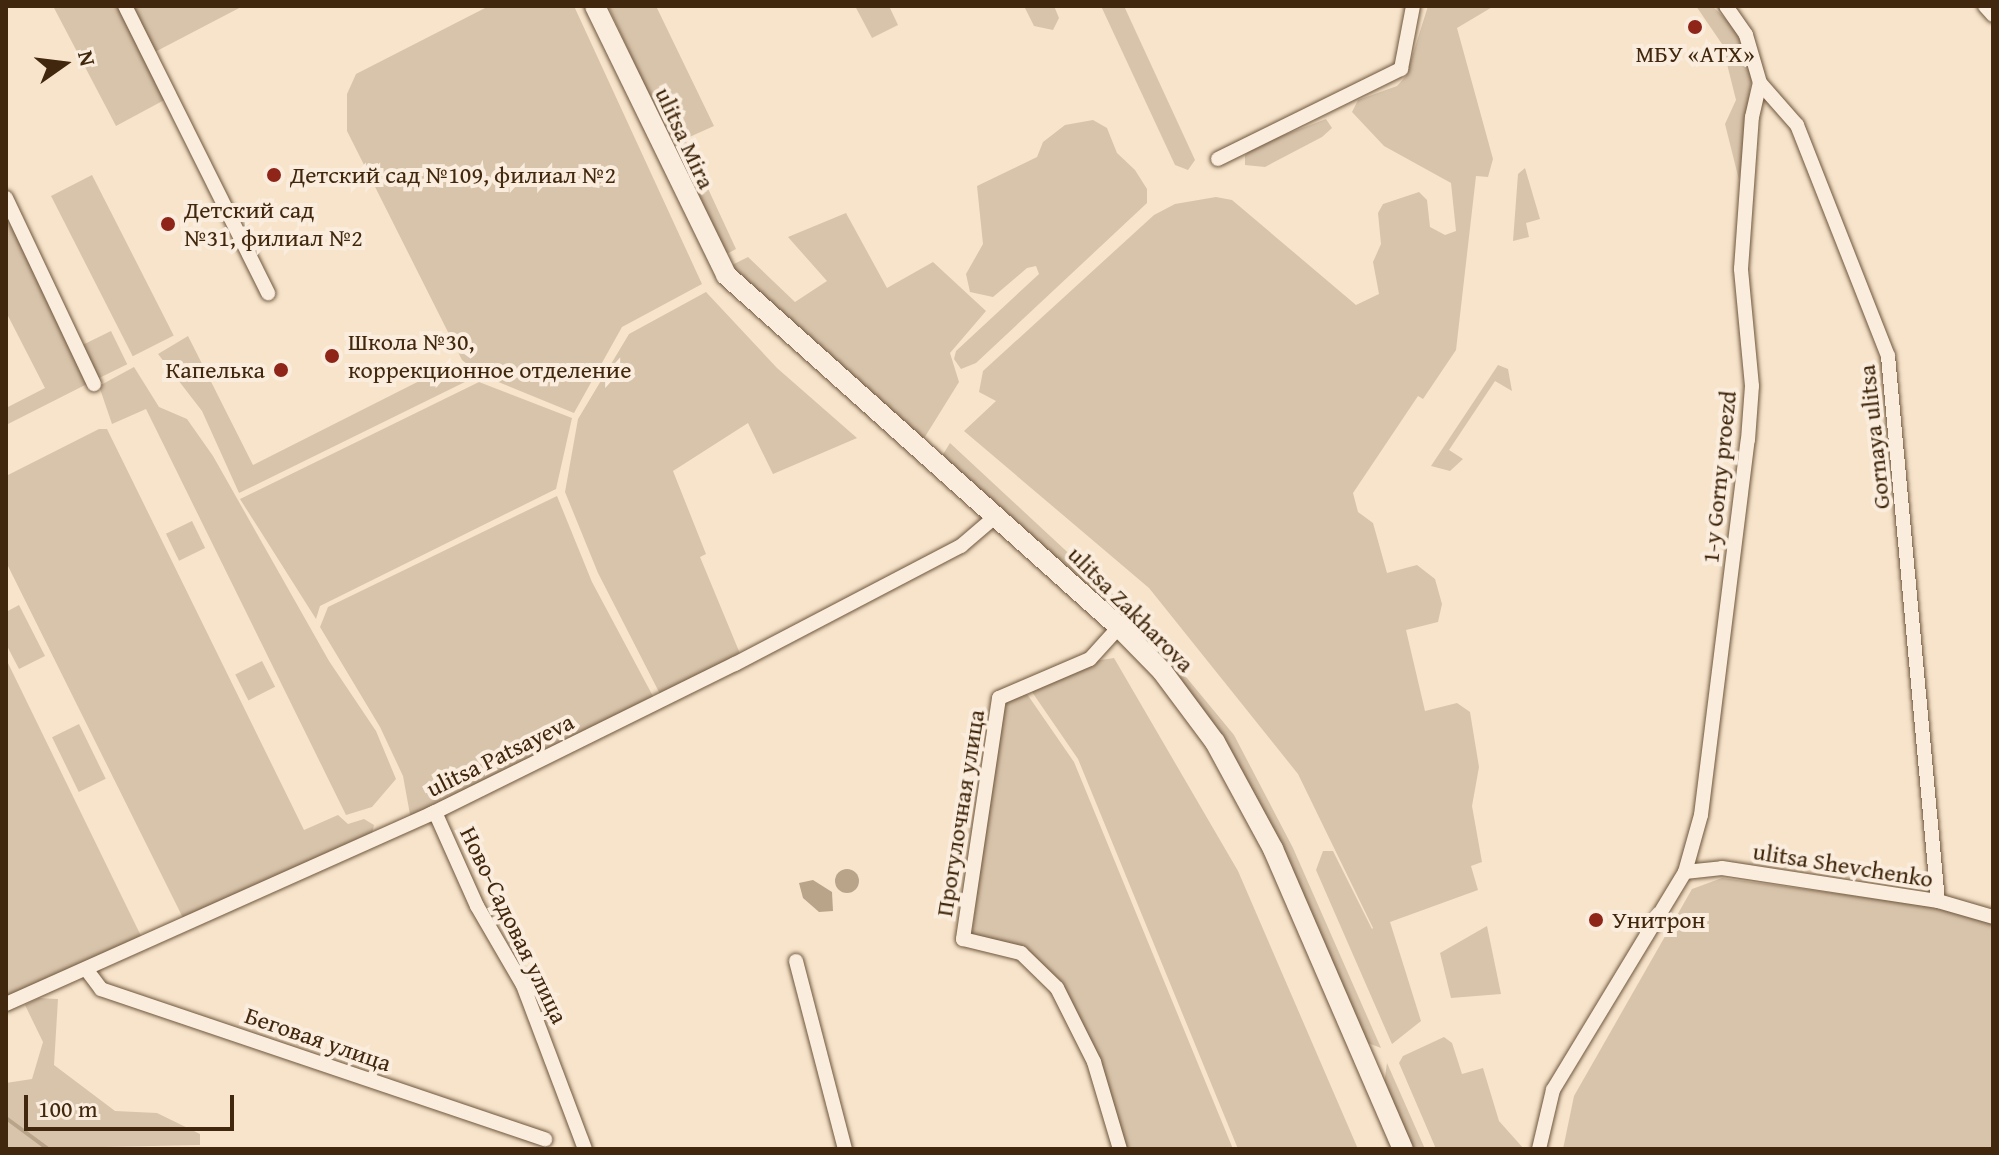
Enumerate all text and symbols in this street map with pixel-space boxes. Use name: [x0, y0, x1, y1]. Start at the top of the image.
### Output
marker: МБУ «АТХ»: [1686, 18, 1704, 36]
north arrow: [24, 24, 104, 104]
place label: МБУ «АТХ»: [1635, 40, 1755, 68]
text: N: [70, 47, 105, 69]
street label: ulitsa Mira: [649, 83, 721, 193]
place label: Детский сад №109, филиал №2: [290, 161, 616, 189]
marker: Детский сад №109, филиал №2: [265, 166, 283, 184]
place label: Детский сад №31, филиал №2: [184, 196, 363, 252]
marker: Детский сад №31, филиал №2: [159, 215, 177, 233]
place label: Школа №30, коррекционное отделение: [348, 328, 631, 384]
marker: Школа №30, коррекционное отделение: [323, 347, 341, 365]
place label: Капелька: [166, 356, 265, 384]
marker: Капелька: [272, 361, 290, 379]
street label: Gornaya ulitsa: [1852, 363, 1896, 511]
street label: 1-y Gorny proezd: [1696, 389, 1742, 565]
street label: ulitsa Zakharova: [1062, 540, 1200, 678]
street label: ulitsa Patsayeva: [422, 707, 578, 803]
street label: Прогулочная улица: [929, 708, 991, 918]
street label: Ново-Садовая улица: [454, 822, 574, 1028]
street label: ulitsa Shevchenko: [1751, 837, 1935, 893]
place label: Унитрон: [1612, 906, 1706, 934]
marker: Унитрон: [1587, 911, 1605, 929]
street label: Беговая улица: [241, 1001, 395, 1077]
scale bar: [28, 1079, 238, 1129]
text: 100 m: [38, 1091, 98, 1126]

